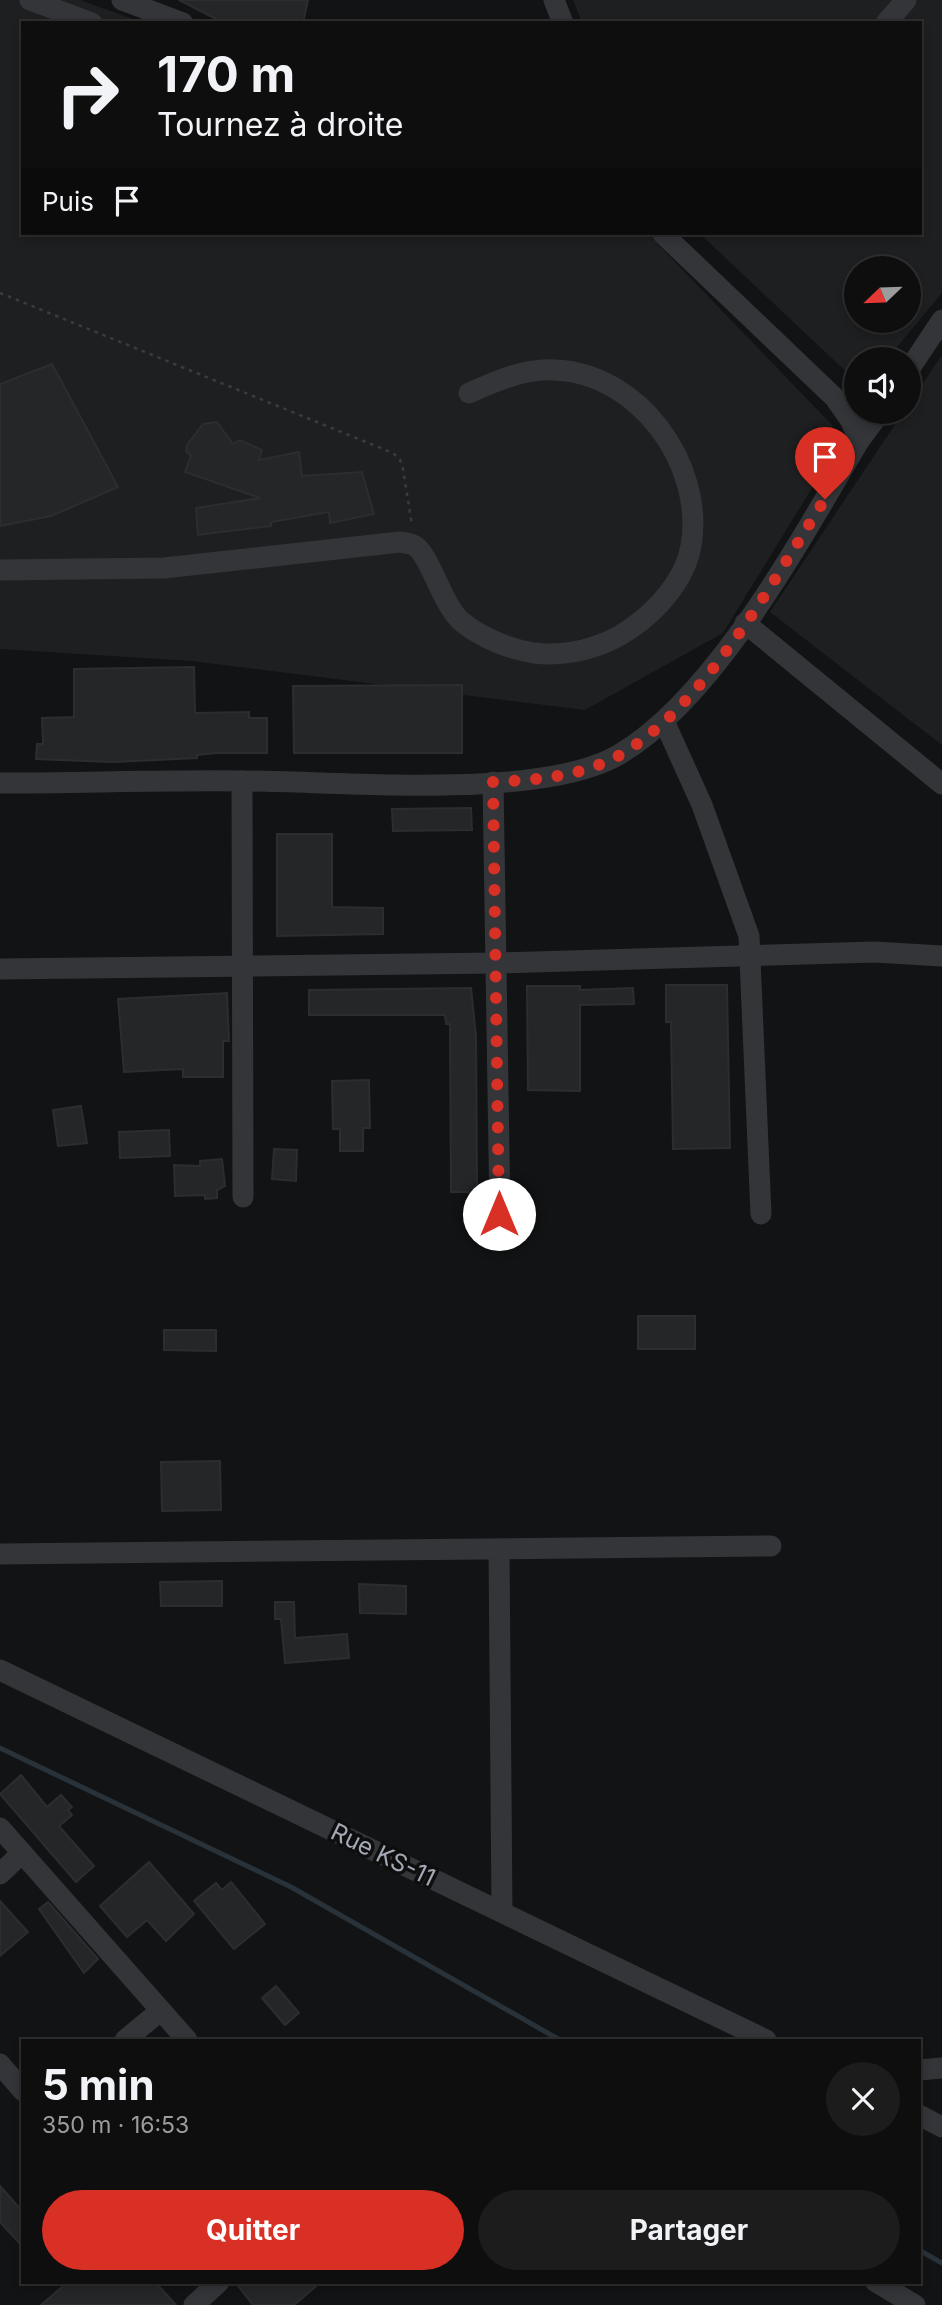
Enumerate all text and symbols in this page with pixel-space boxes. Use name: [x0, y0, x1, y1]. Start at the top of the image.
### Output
text: 170 m: [157, 45, 295, 104]
icon: right: [42, 49, 133, 140]
text: Tournez à droite: [157, 105, 403, 144]
icon: arrive: [108, 182, 146, 220]
text: Puis: [42, 186, 94, 217]
north arrow: [844, 256, 920, 332]
map controls: [844, 256, 921, 424]
button: sound: [844, 347, 921, 424]
pin: [795, 427, 855, 499]
icon: arrive: [806, 438, 844, 476]
position arrow: [462, 1177, 536, 1251]
street label: Rue KS-11: [326, 1817, 440, 1892]
text: 5 min: [42, 2059, 155, 2110]
button: close: [826, 2062, 900, 2136]
text: 350 m · 16:53: [42, 2111, 189, 2139]
button: Quitter: [42, 2190, 464, 2270]
button: Partager: [478, 2190, 900, 2270]

